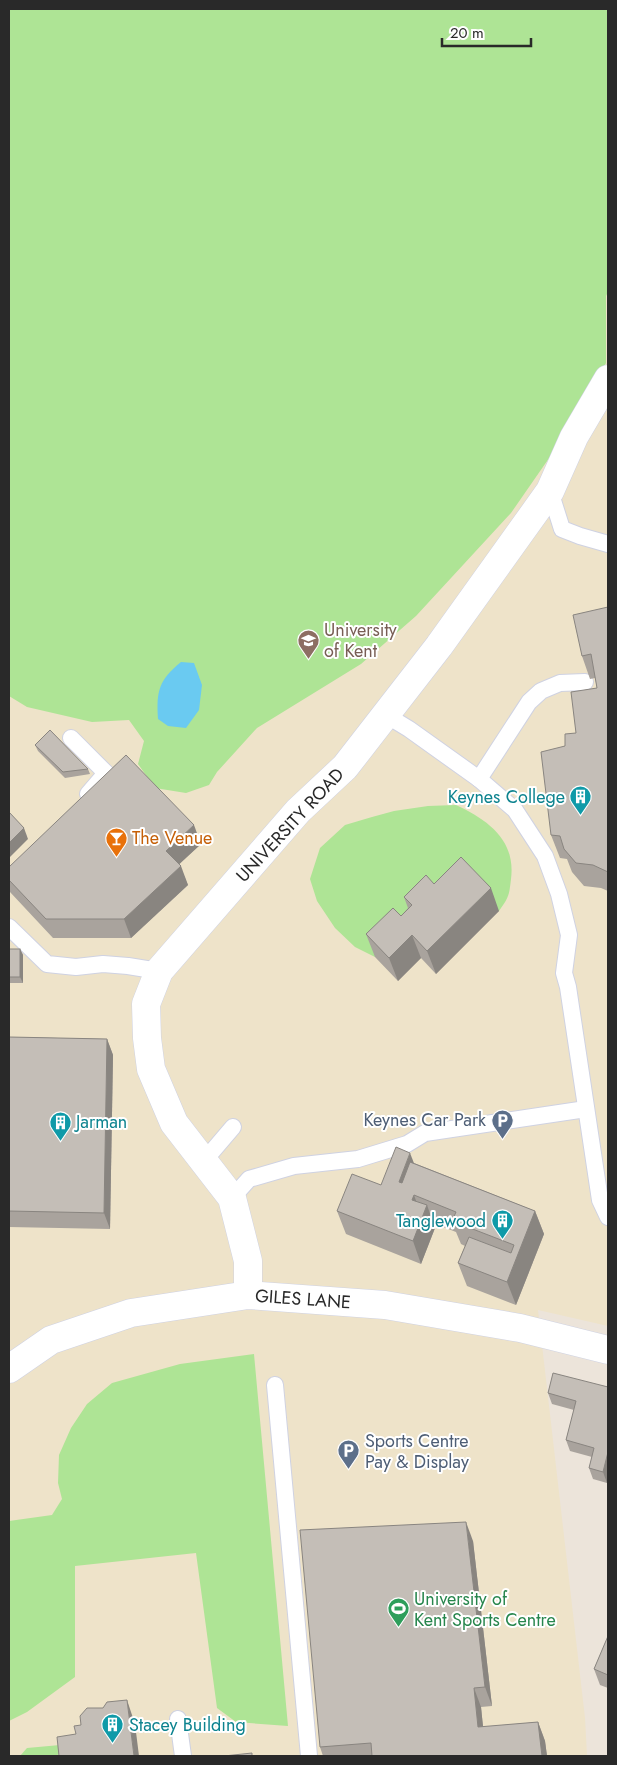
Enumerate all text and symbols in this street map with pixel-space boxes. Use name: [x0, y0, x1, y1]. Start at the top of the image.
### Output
scale bar: [442, 15, 531, 47]
text: 20 m: [450, 22, 484, 44]
place label: University of Kent: [324, 617, 397, 664]
school or university icon: University of Kent: [296, 628, 320, 659]
street label: UNIVERSITY ROAD: [230, 762, 350, 888]
place label: Keynes College: [448, 784, 565, 810]
building icon: Keynes College: [569, 785, 593, 816]
place label: The Venue: [132, 825, 212, 851]
bar icon: The Venue: [104, 826, 128, 857]
place label: Keynes Car Park: [363, 1107, 486, 1133]
parking icon: Keynes Car Park: [490, 1108, 514, 1139]
place label: Jarman: [74, 1109, 127, 1135]
building icon: Jarman: [48, 1110, 72, 1141]
place label: Tanglewood: [396, 1208, 486, 1234]
building icon: Tanglewood: [490, 1209, 514, 1240]
street label: GILES LANE: [254, 1283, 352, 1315]
place label: Sports Centre Pay & Display: [365, 1428, 469, 1475]
parking icon: Sports Centre Pay & Display: [337, 1439, 361, 1470]
place label: University of Kent Sports Centre: [414, 1586, 556, 1633]
sports icon: University of Kent Sports Centre: [386, 1597, 410, 1628]
place label: Stacey Building: [129, 1712, 246, 1738]
building icon: Stacey Building: [101, 1713, 125, 1744]

